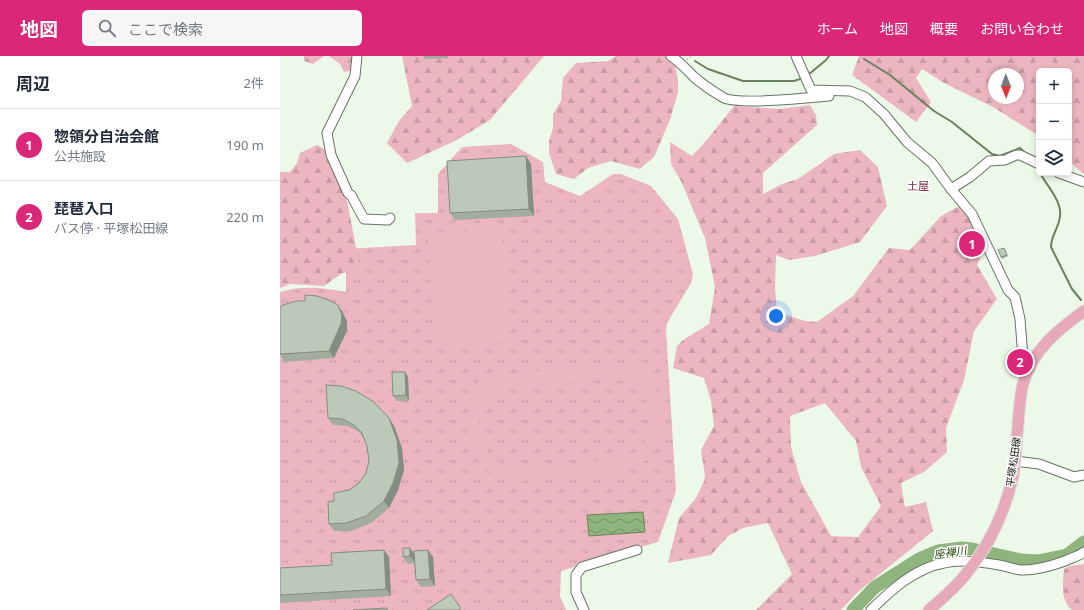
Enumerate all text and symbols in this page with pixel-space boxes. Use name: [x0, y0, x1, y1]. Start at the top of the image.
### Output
search box: [82, 10, 362, 46]
text: 地図: [20, 16, 58, 42]
icon: search: [96, 17, 118, 39]
text: ここで検索: [128, 19, 203, 39]
text: ホーム: [816, 19, 858, 38]
text: 地図: [880, 19, 908, 38]
text: 概要: [930, 19, 958, 38]
text: お問い合わせ: [980, 19, 1064, 38]
north arrow: [988, 68, 1024, 104]
map controls: [1036, 68, 1072, 176]
button: +: [1036, 68, 1072, 104]
text: 周辺: [16, 72, 50, 95]
text: 2件: [244, 74, 264, 92]
button: −: [1036, 104, 1072, 140]
text: 惣領分自治会館: [54, 126, 159, 146]
text: 1: [25, 136, 33, 154]
text: 190 m: [226, 136, 264, 154]
button: layers: [1036, 140, 1072, 176]
text: 公共施設: [54, 147, 106, 165]
district label: 土屋: [907, 178, 929, 193]
text: 琵琶入口: [54, 198, 114, 218]
text: 2: [25, 208, 33, 226]
text: 220 m: [226, 208, 264, 226]
text: バス停 · 平塚松田線: [54, 219, 168, 237]
pin: 1: [959, 229, 985, 259]
your location: [766, 306, 786, 326]
pin: 2: [1007, 347, 1033, 377]
street label: 平塚松田線: [1003, 436, 1023, 488]
water label: 座禅川: [933, 542, 968, 562]

